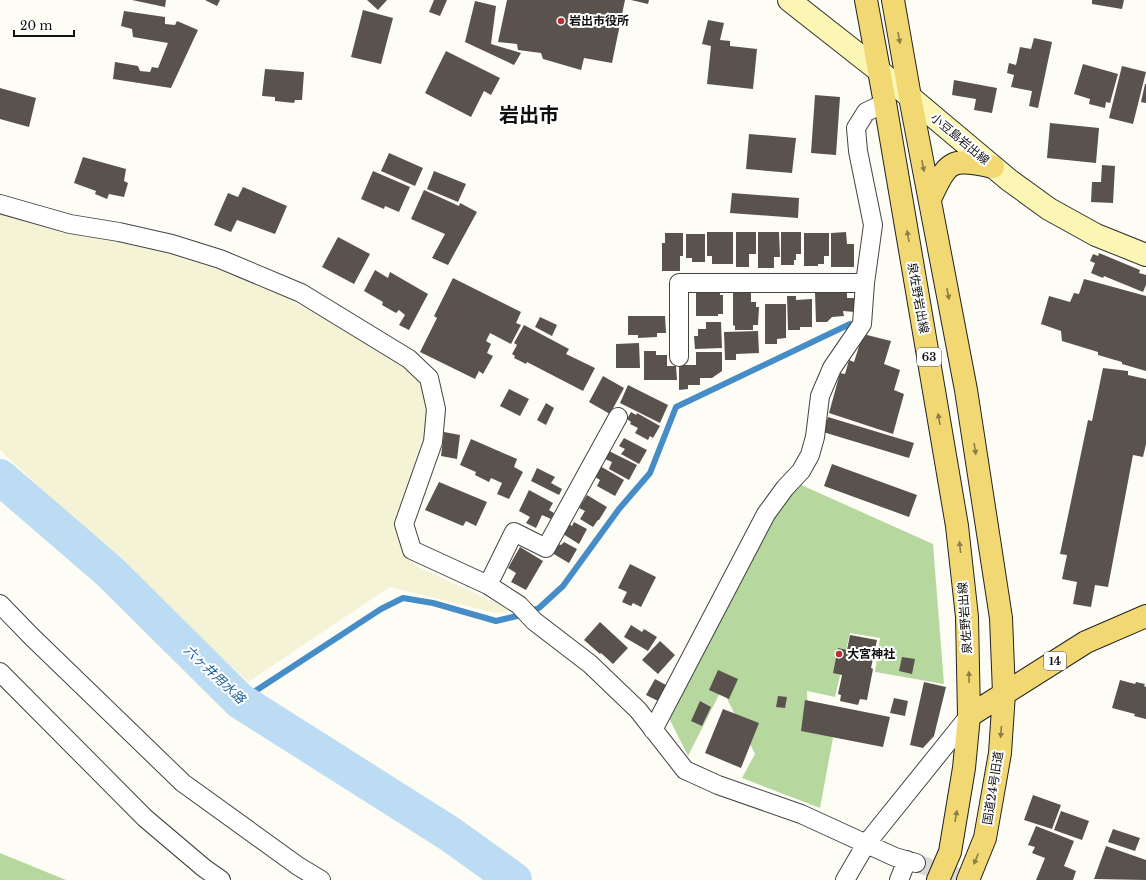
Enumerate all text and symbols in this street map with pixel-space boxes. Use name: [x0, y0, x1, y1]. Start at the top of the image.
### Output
scale bar: [14, 12, 74, 38]
place label: 岩出市役所: [569, 13, 629, 28]
marker: 岩出市役所: [556, 16, 566, 26]
text: 20 m: [20, 18, 52, 33]
one-way arrow: [897, 32, 903, 45]
district label: 岩出市: [499, 103, 559, 127]
street label: 小豆島岩出線: [928, 110, 993, 168]
one-way arrow: [921, 160, 927, 172]
one-way arrow: [904, 230, 910, 242]
street label: 泉佐野岩出線: [905, 261, 932, 335]
one-way arrow: [945, 288, 951, 300]
road number: 63: [917, 348, 941, 366]
one-way arrow: [936, 413, 942, 425]
one-way arrow: [972, 443, 978, 455]
one-way arrow: [956, 541, 963, 553]
street label: 泉佐野岩出線: [955, 582, 974, 654]
water label: 六ヶ井用水路: [180, 642, 250, 708]
place label: 大宮神社: [847, 646, 895, 661]
marker: 大宮神社: [834, 649, 844, 659]
road number: 14: [1044, 652, 1066, 670]
one-way arrow: [965, 671, 972, 683]
one-way arrow: [998, 726, 1005, 738]
street label: 国道24号旧道: [979, 750, 1006, 826]
one-way arrow: [953, 810, 959, 822]
one-way arrow: [973, 854, 979, 866]

